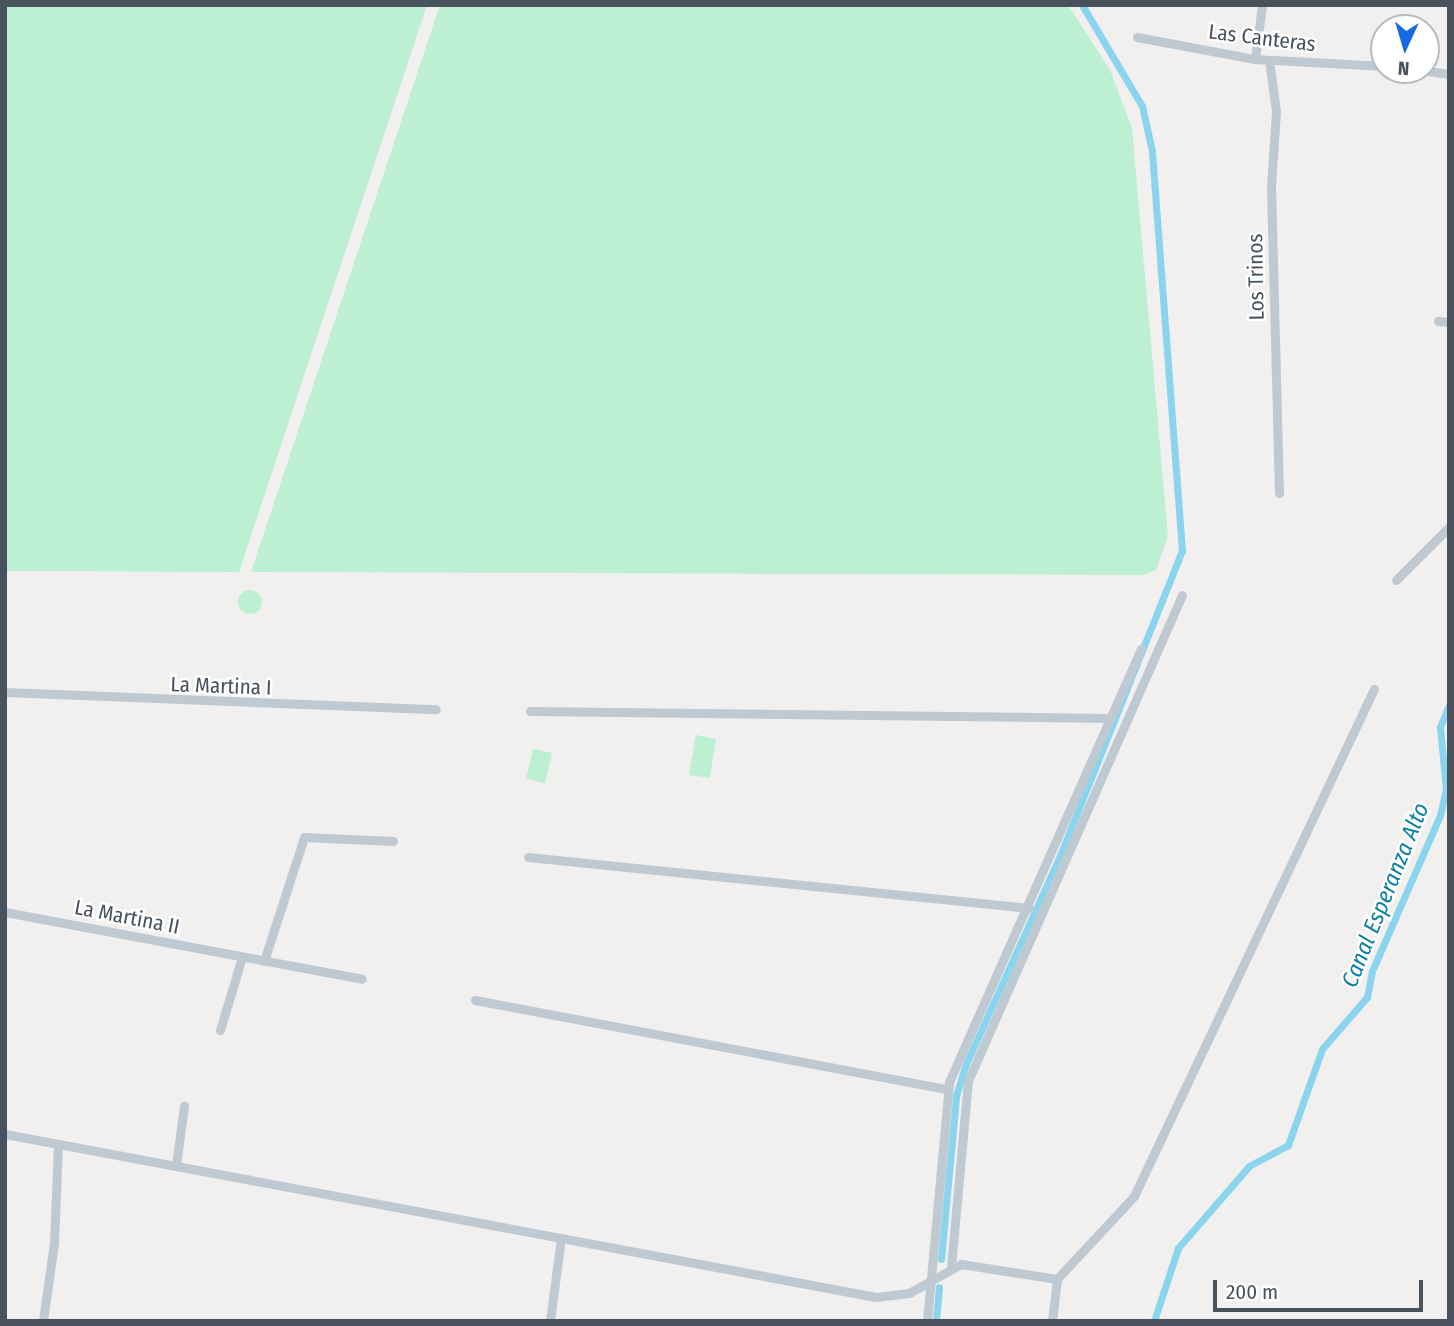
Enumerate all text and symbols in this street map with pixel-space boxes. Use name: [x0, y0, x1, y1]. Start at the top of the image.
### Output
north arrow: [1370, 14, 1440, 84]
street label: Las Canteras: [1207, 19, 1317, 57]
text: N: [1397, 57, 1410, 80]
street label: Los Trinos: [1243, 233, 1269, 321]
street label: La Martina I: [170, 672, 272, 700]
water label: Canal Esperanza Alto: [1335, 799, 1435, 991]
street label: La Martina II: [72, 894, 182, 940]
scale bar: [1216, 1266, 1426, 1310]
text: 200 m: [1226, 1279, 1278, 1305]

